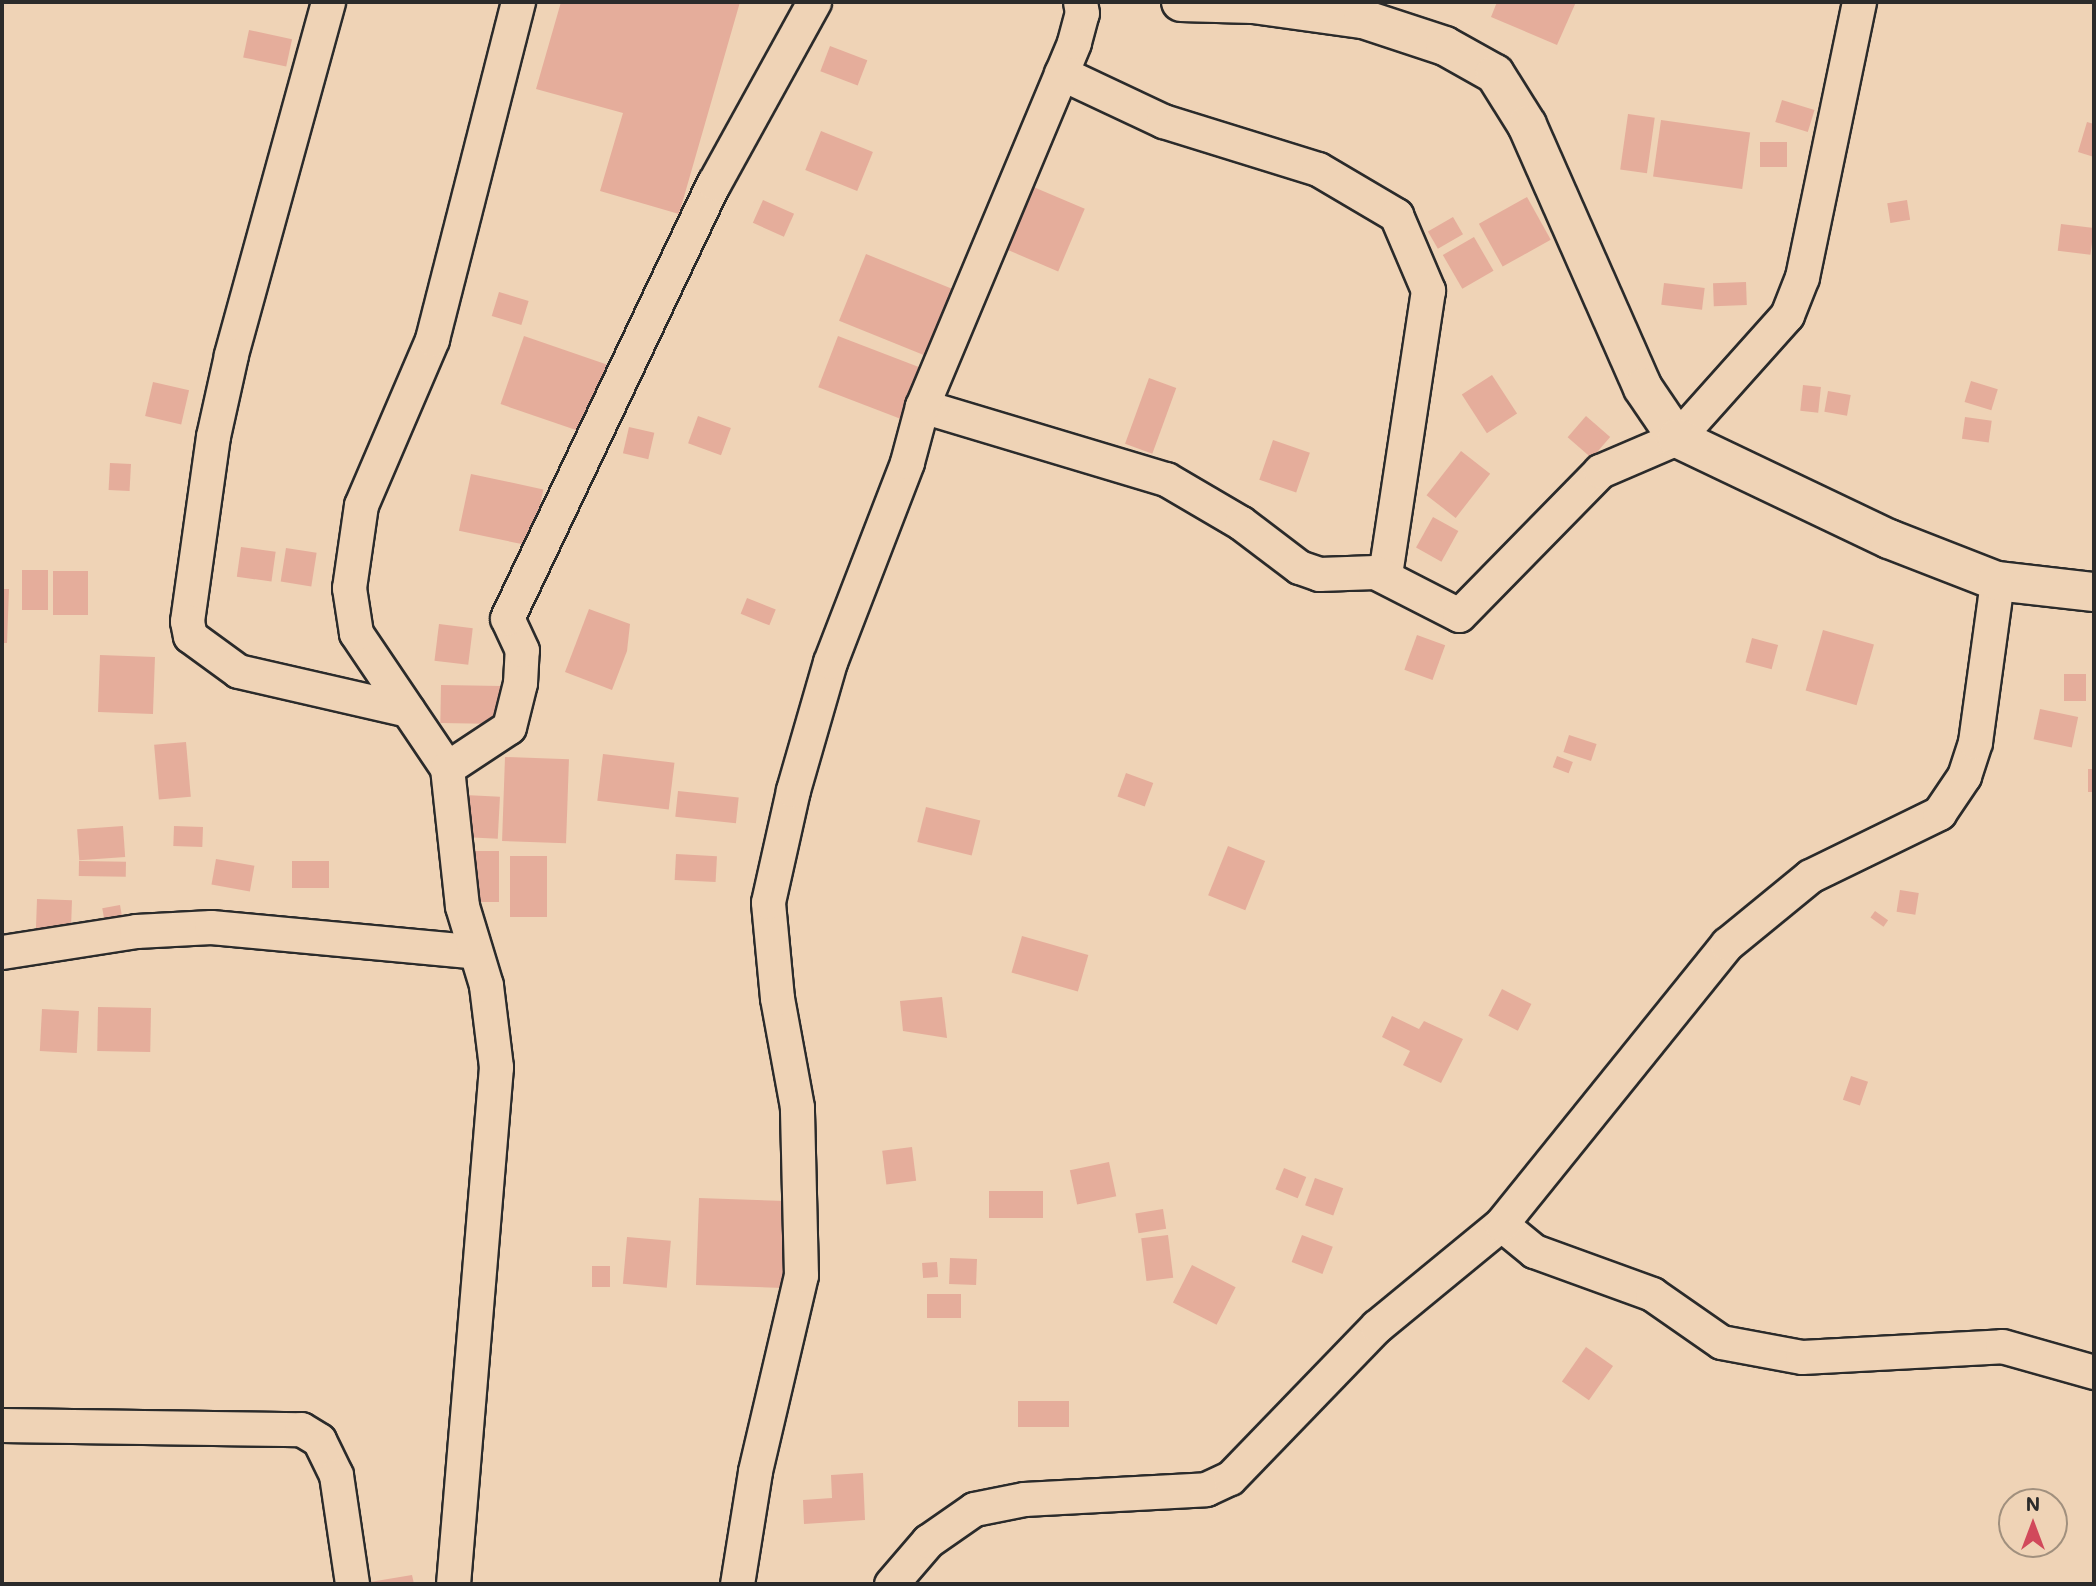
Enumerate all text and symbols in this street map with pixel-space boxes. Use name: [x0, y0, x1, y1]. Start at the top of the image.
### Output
north arrow: [1998, 1488, 2068, 1558]
text: N: [2026, 1491, 2040, 1516]

